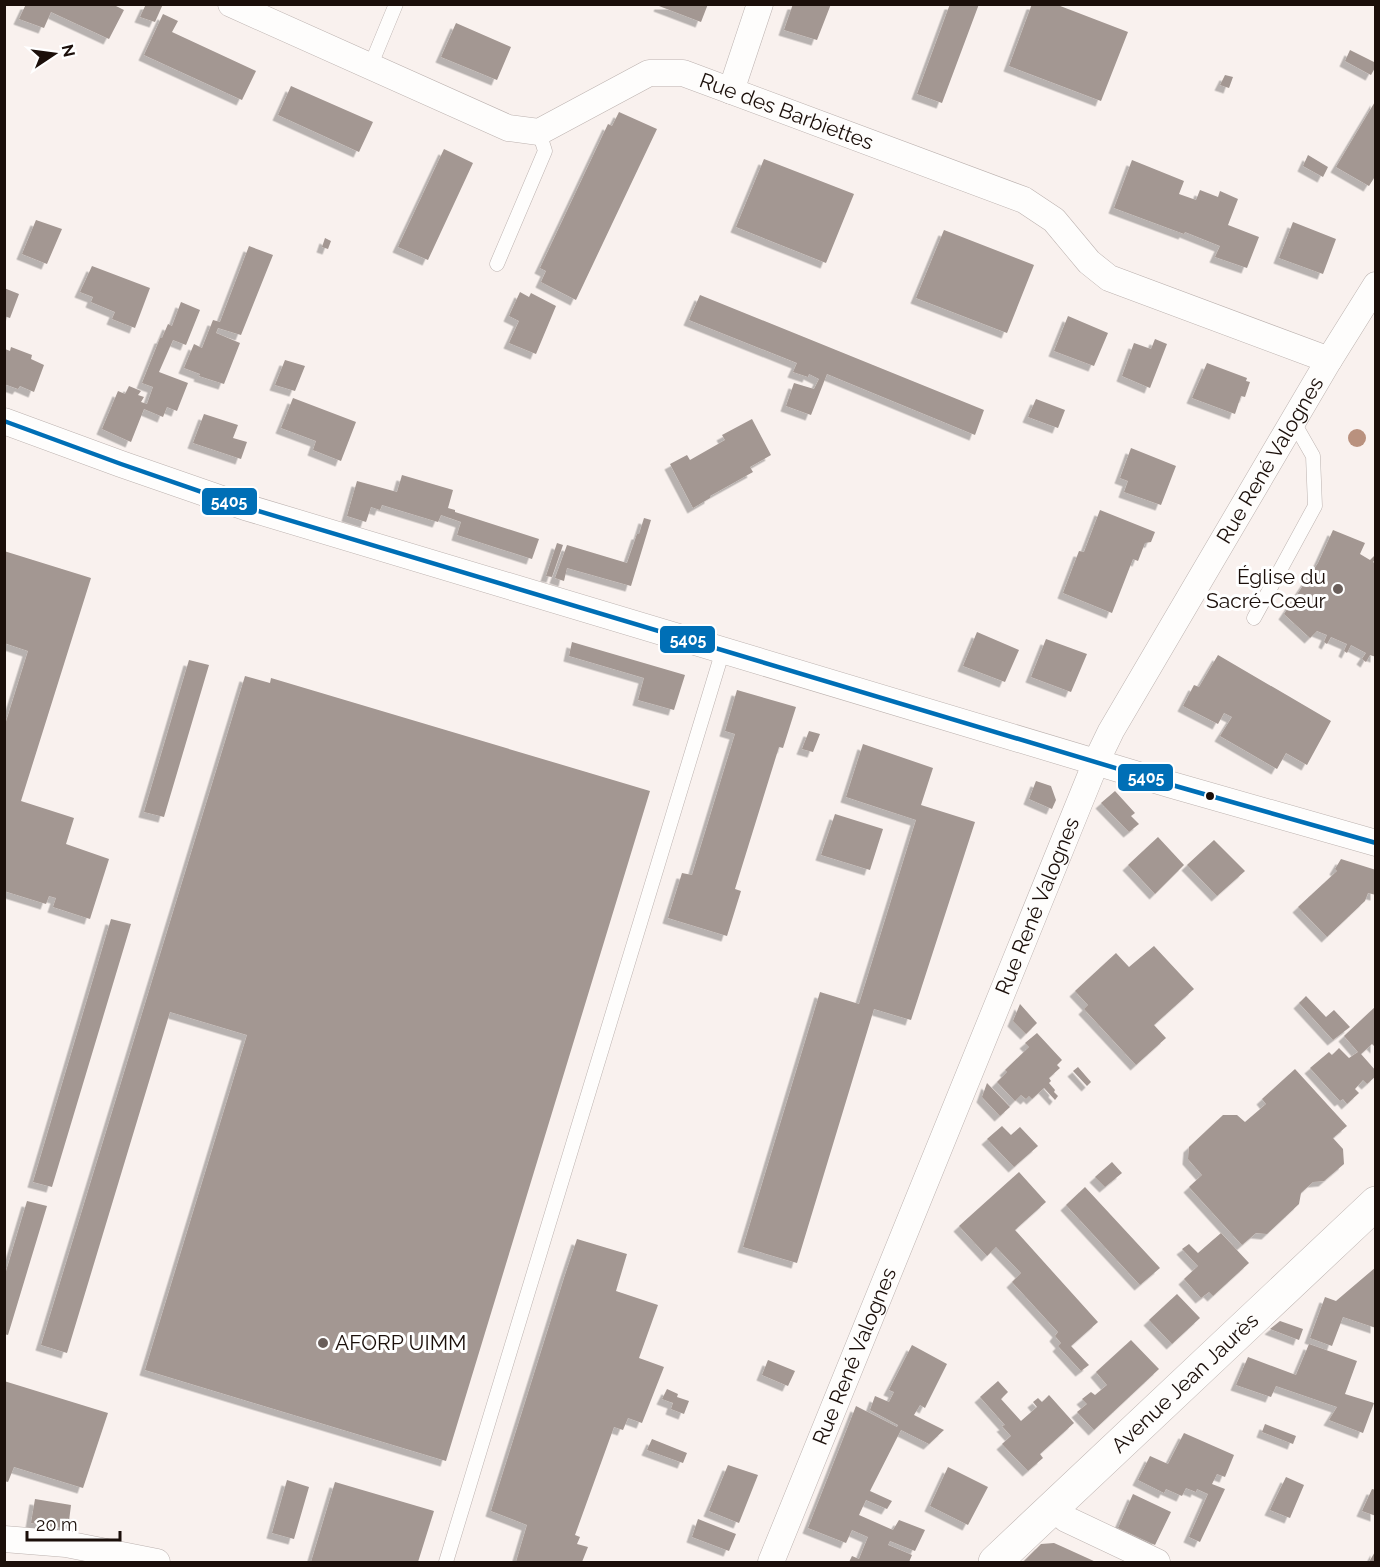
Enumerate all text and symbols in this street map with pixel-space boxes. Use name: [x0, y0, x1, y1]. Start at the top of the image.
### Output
north arrow: [24, 24, 84, 84]
text: N: [57, 43, 79, 59]
street label: Rue des Barbiettes: [696, 67, 877, 155]
street label: Rue René Valognes: [1211, 372, 1328, 548]
line badge: 5405: [201, 487, 258, 516]
text: 5405: [211, 492, 247, 511]
place label: Église du Sacré-Cœur: [1206, 564, 1327, 613]
marker: Église du Sacré-Cœur: [1331, 582, 1345, 596]
line badge: 5405: [659, 625, 716, 654]
text: 5405: [670, 630, 706, 649]
line badge: 5405: [1117, 763, 1174, 792]
text: 5405: [1128, 768, 1164, 787]
unlabelled marker: [1204, 790, 1216, 802]
street label: Rue René Valognes: [990, 814, 1084, 998]
street label: Rue René Valognes: [807, 1264, 901, 1449]
street label: Avenue Jean Jaurès: [1106, 1307, 1263, 1458]
place label: AFORP UIMM: [335, 1330, 467, 1355]
marker: AFORP UIMM: [316, 1336, 330, 1350]
scale bar: [27, 1504, 120, 1542]
text: 20 m: [36, 1514, 78, 1535]

